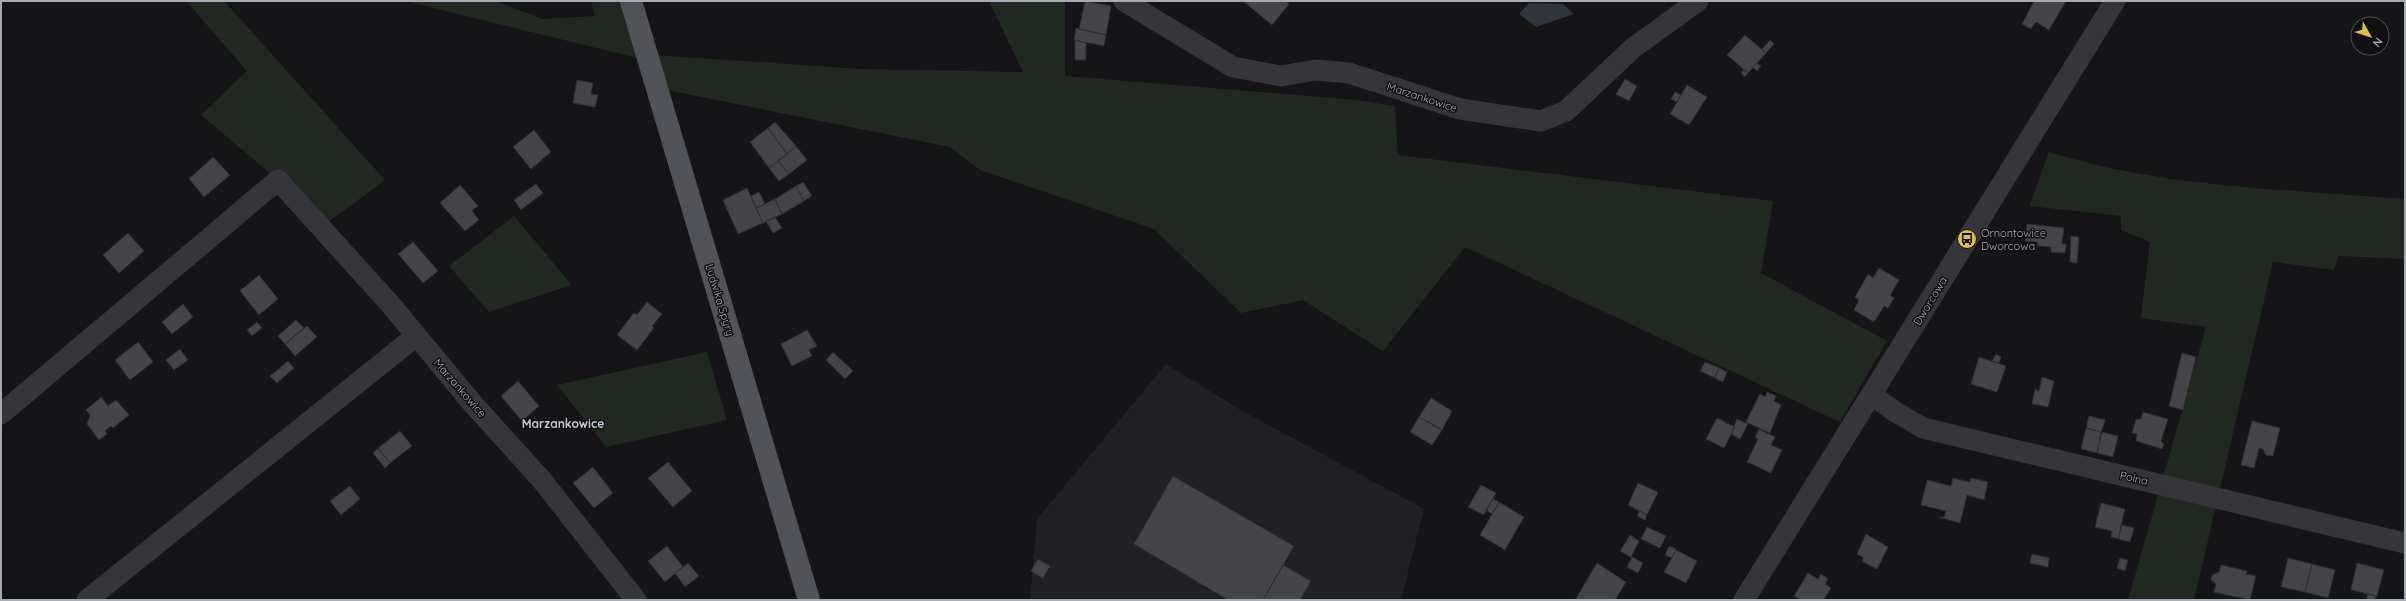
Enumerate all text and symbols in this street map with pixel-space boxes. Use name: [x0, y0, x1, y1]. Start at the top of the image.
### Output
north arrow: [2350, 16, 2390, 56]
text: N: [2370, 35, 2386, 50]
street label: Marzankowice: [1385, 79, 1459, 115]
place label: Ornontowice Dworcowa: [1981, 226, 2046, 253]
bus stop icon: Ornontowice Dworcowa: [1956, 228, 1978, 250]
street label: Ludwika Spyry: [702, 262, 738, 338]
street label: Dworcowa: [1910, 274, 1950, 328]
street label: Marzankowice: [431, 356, 489, 420]
district label: Marzankowice: [522, 416, 604, 431]
street label: Polna: [2118, 468, 2150, 488]

